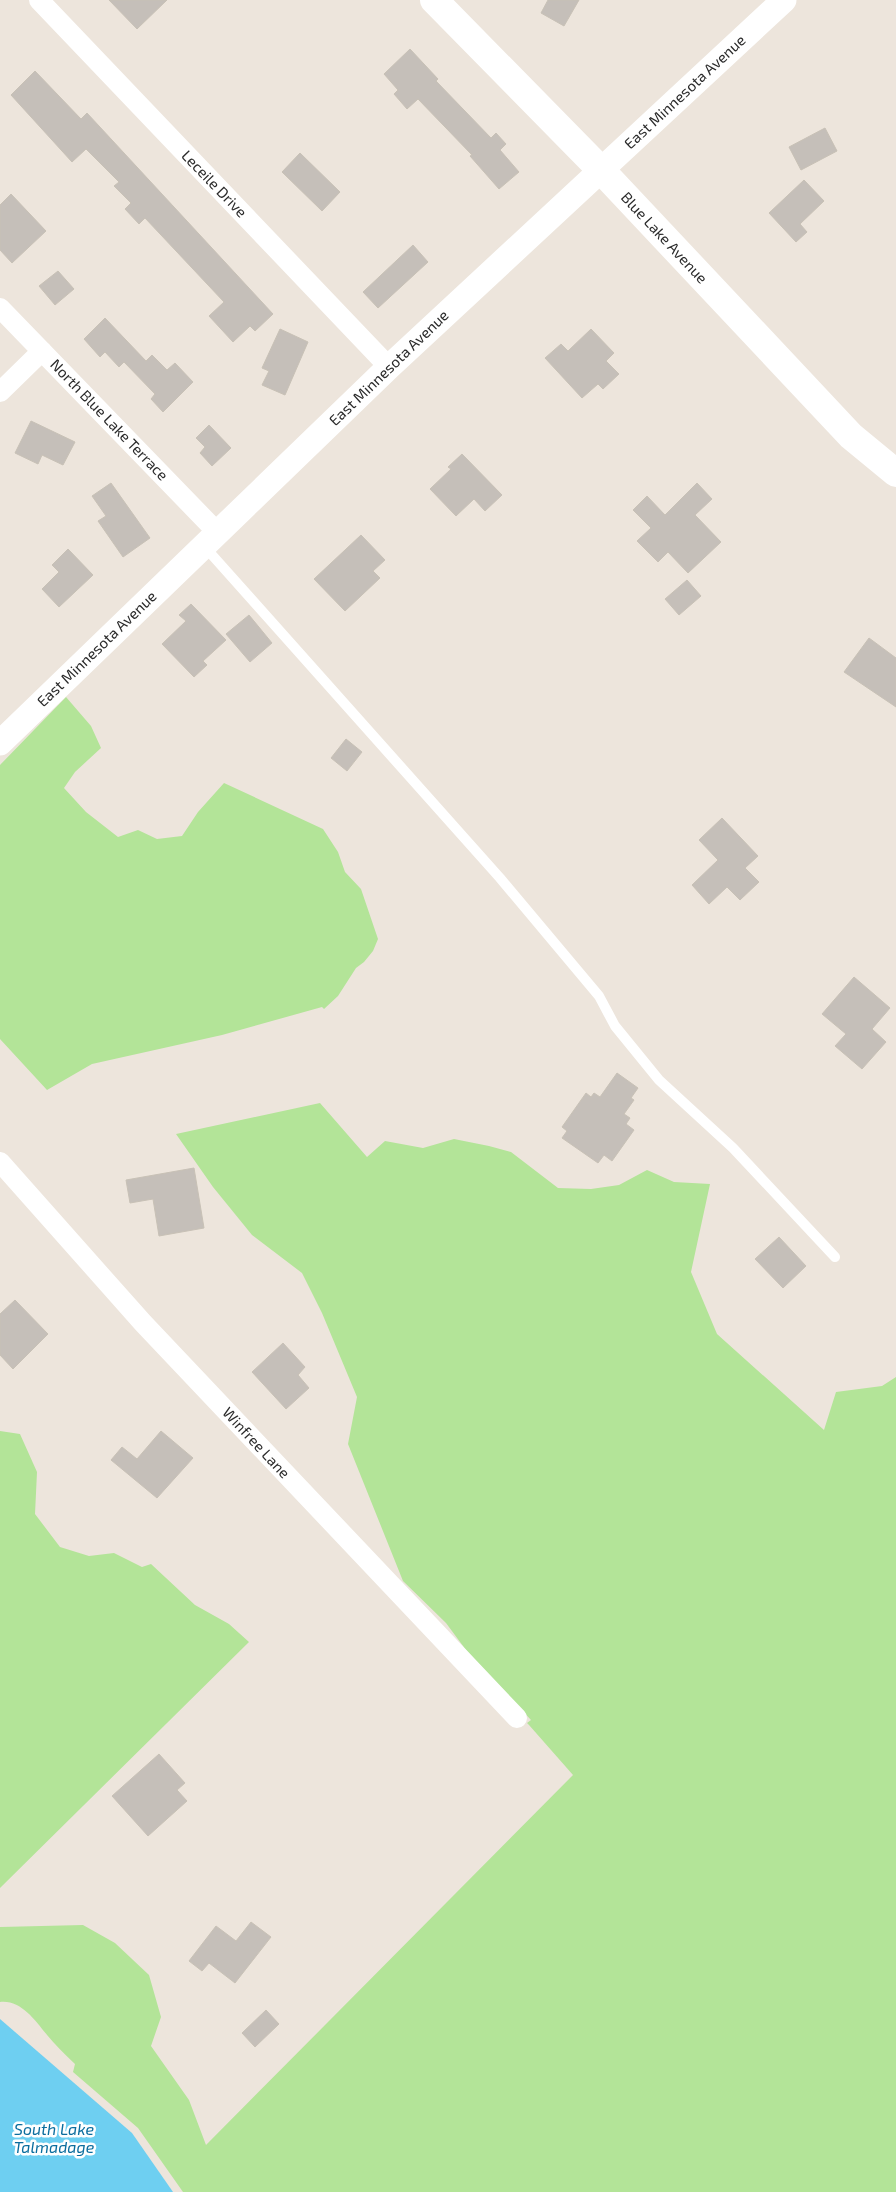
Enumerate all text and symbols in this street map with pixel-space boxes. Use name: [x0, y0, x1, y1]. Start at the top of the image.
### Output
street label: East Minnesota Avenue: [620, 30, 749, 152]
street label: Leceile Drive: [178, 146, 251, 221]
street label: Blue Lake Avenue: [618, 188, 712, 287]
street label: East Minnesota Avenue: [325, 306, 452, 429]
street label: North Blue Lake Terrace: [47, 355, 172, 484]
street label: East Minnesota Avenue: [33, 587, 160, 710]
street label: Winfree Lane: [219, 1403, 294, 1481]
water label: South Lake Talmadage: [14, 2119, 95, 2156]

